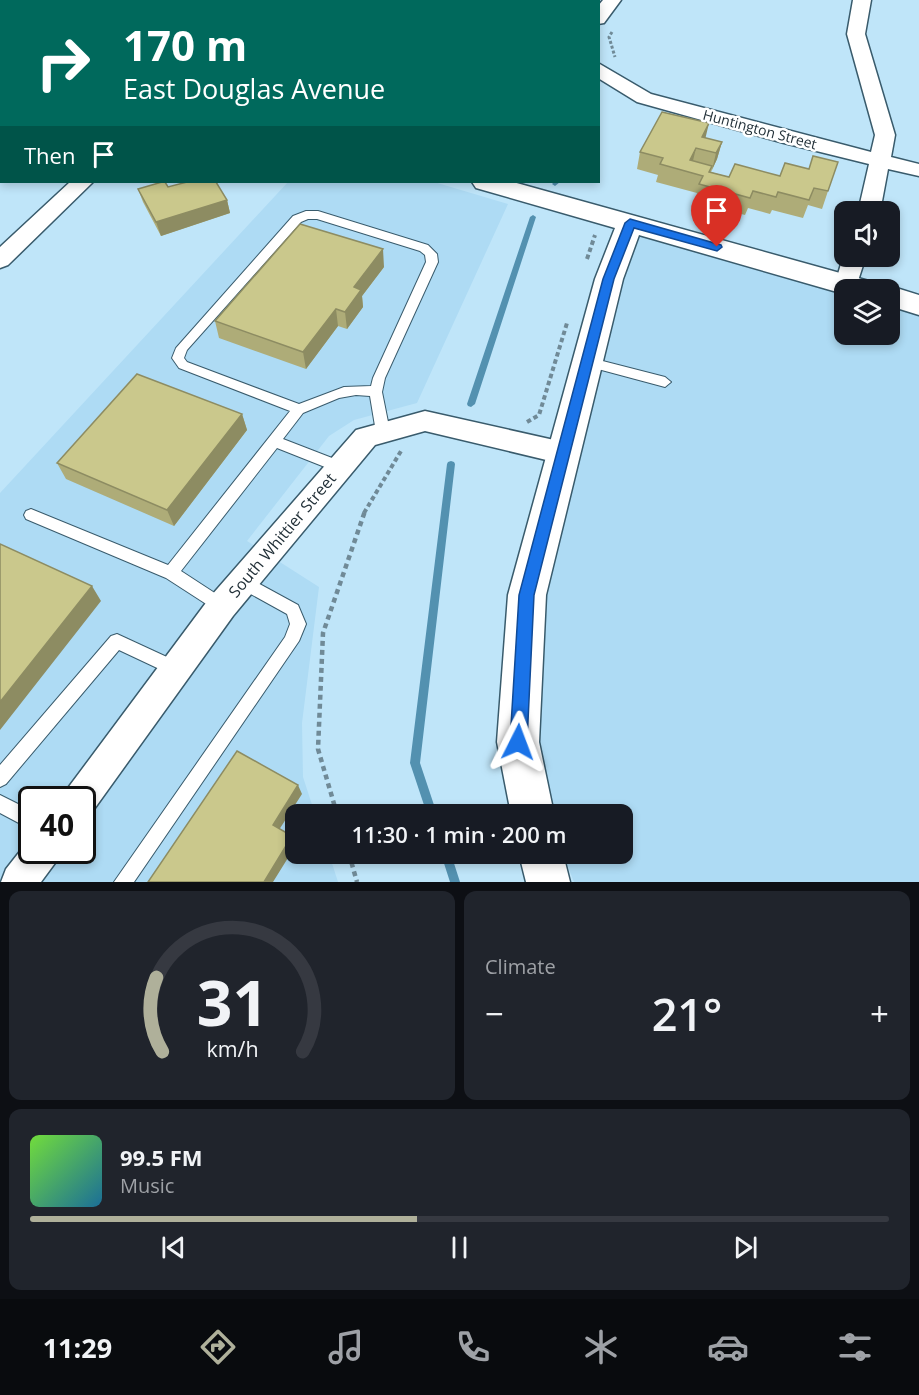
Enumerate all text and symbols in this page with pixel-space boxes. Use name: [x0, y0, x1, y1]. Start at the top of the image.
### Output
text: 170 m: [123, 16, 247, 73]
icon: right: [24, 24, 102, 102]
text: East Douglas Avenue: [123, 70, 385, 107]
street label: Huntington Street: [701, 105, 819, 153]
icon: arrive: [87, 138, 120, 171]
text: Then: [24, 140, 75, 170]
pin: [691, 185, 742, 247]
icon: arrive: [700, 194, 733, 227]
map controls: [834, 201, 900, 345]
button: sound: [834, 201, 900, 267]
button: layers: [834, 279, 900, 345]
street label: South Whittier Street: [223, 468, 341, 602]
position arrow: [486, 710, 550, 774]
speed limit sign: 40: [18, 786, 96, 864]
text: 11:30 · 1 min · 200 m: [351, 819, 567, 849]
text: Climate: [485, 953, 556, 980]
text: 31: [196, 959, 268, 1044]
text: 21°: [652, 983, 722, 1044]
text: −: [485, 991, 504, 1036]
text: +: [870, 991, 889, 1036]
text: km/h: [206, 1035, 258, 1064]
text: 99.5 FM: [120, 1142, 203, 1172]
text: Music: [120, 1172, 174, 1199]
icon: previous: [157, 1231, 190, 1264]
icon: pause: [443, 1231, 476, 1264]
icon: next: [729, 1231, 762, 1264]
icon: directions: [197, 1326, 239, 1368]
icon: music: [325, 1326, 367, 1368]
icon: phone: [452, 1326, 494, 1368]
icon: climate: [580, 1326, 622, 1368]
icon: car: [707, 1326, 749, 1368]
icon: filters: [834, 1326, 876, 1368]
text: 11:29: [43, 1329, 112, 1366]

